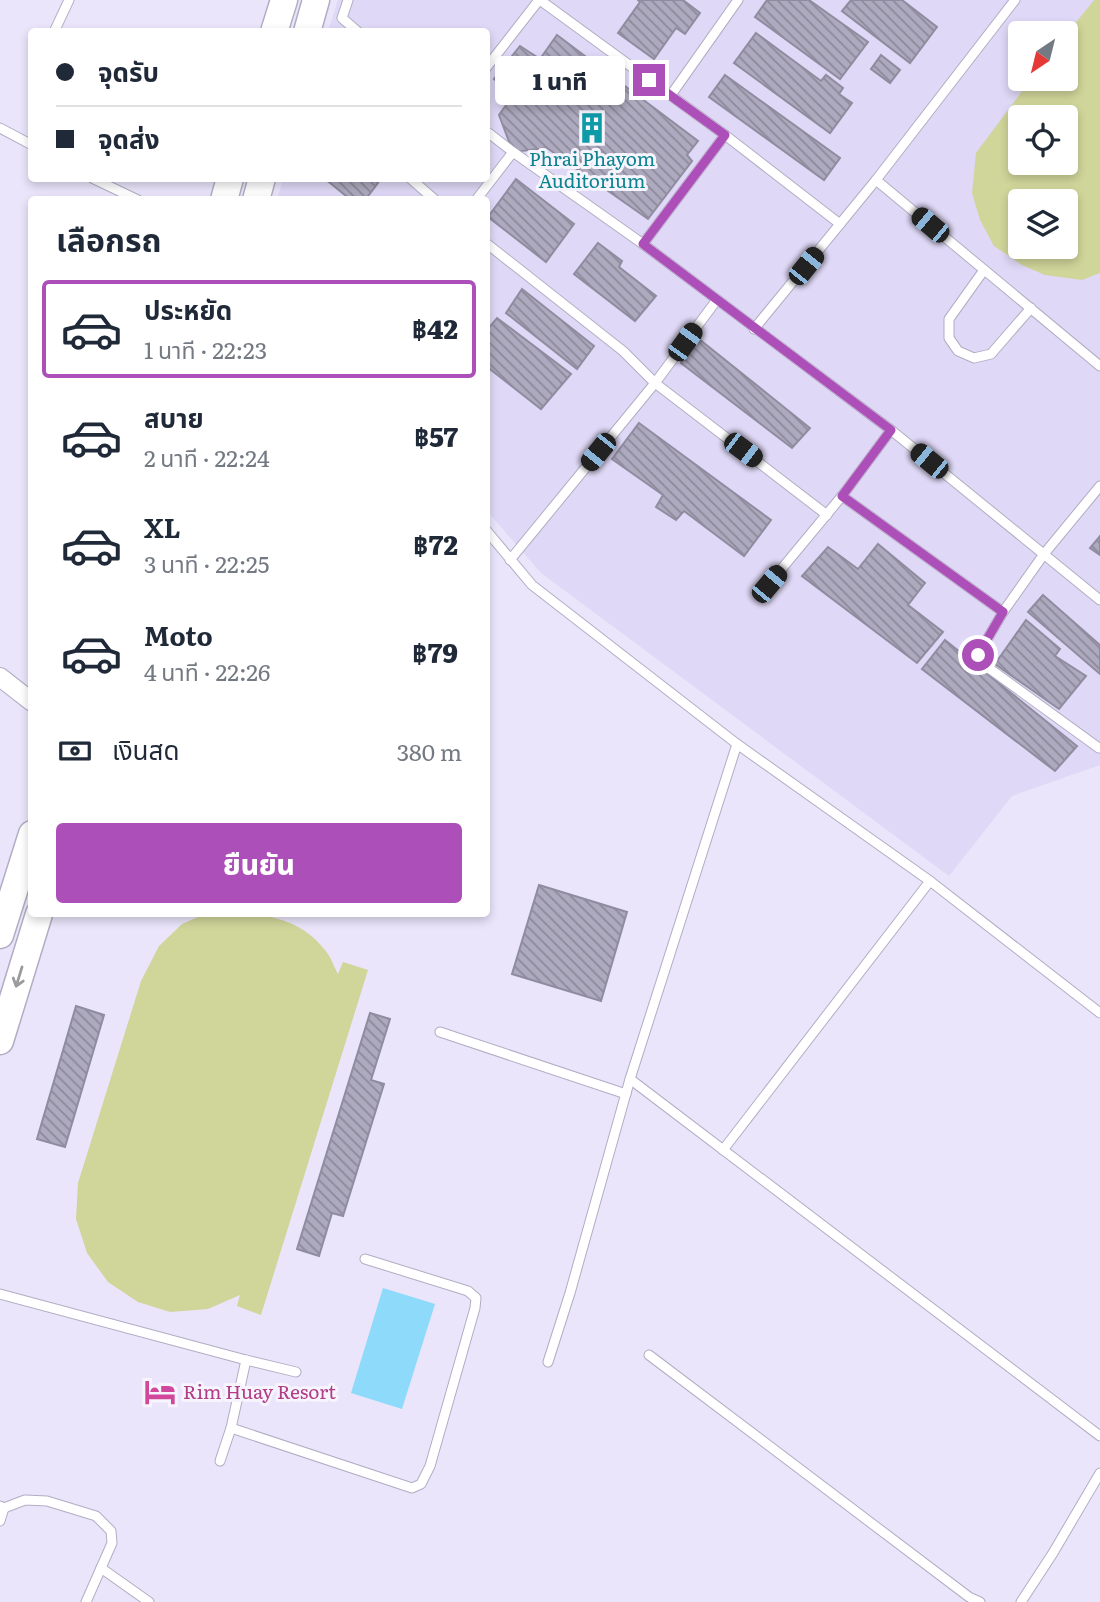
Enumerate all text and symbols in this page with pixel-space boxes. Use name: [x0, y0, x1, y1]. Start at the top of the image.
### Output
north arrow: [1008, 21, 1078, 91]
map controls: [1008, 21, 1078, 259]
text: จุดรับ: [98, 51, 159, 90]
callout: 1 นาที: [495, 56, 624, 104]
text: 1 นาที: [533, 63, 587, 97]
route end: [633, 64, 665, 96]
button: locate: [1008, 105, 1078, 175]
building icon: Phrai Phayom Auditorium: [575, 111, 609, 145]
text: จุดส่ง: [98, 118, 160, 157]
place label: Phrai Phayom Auditorium: [529, 144, 655, 194]
button: layers: [1008, 189, 1078, 259]
car: [908, 203, 953, 247]
text: เลือกรถ: [56, 214, 161, 262]
car: [785, 243, 828, 289]
text: ประหยัด: [144, 289, 232, 328]
icon: car: [60, 298, 123, 361]
text: ฿42: [412, 308, 458, 347]
car: [665, 319, 706, 365]
text: 1 นาที · 22:23: [144, 332, 267, 366]
text: สบาย: [144, 397, 204, 436]
icon: car: [60, 406, 123, 469]
text: ฿57: [414, 416, 458, 455]
car: [577, 429, 620, 475]
car: [720, 429, 767, 471]
text: 2 นาที · 22:24: [144, 440, 270, 474]
car: [907, 440, 952, 482]
text: XL: [144, 507, 181, 546]
icon: car: [60, 514, 123, 577]
text: ฿72: [413, 524, 458, 563]
text: 3 นาที · 22:25: [144, 546, 269, 580]
car: [748, 561, 791, 607]
text: Moto: [144, 615, 213, 654]
icon: car: [60, 622, 123, 685]
text: ฿79: [412, 632, 458, 671]
route start: [962, 639, 994, 671]
text: 4 นาที · 22:26: [144, 654, 270, 688]
text: เงินสด: [112, 729, 179, 768]
icon: cash: [56, 732, 94, 770]
text: 380 m: [397, 734, 462, 768]
button: ยืนยัน: [56, 823, 462, 903]
one-way arrow: [12, 966, 25, 988]
hotel icon: Rim Huay Resort: [143, 1375, 177, 1409]
place label: Rim Huay Resort: [183, 1377, 336, 1405]

